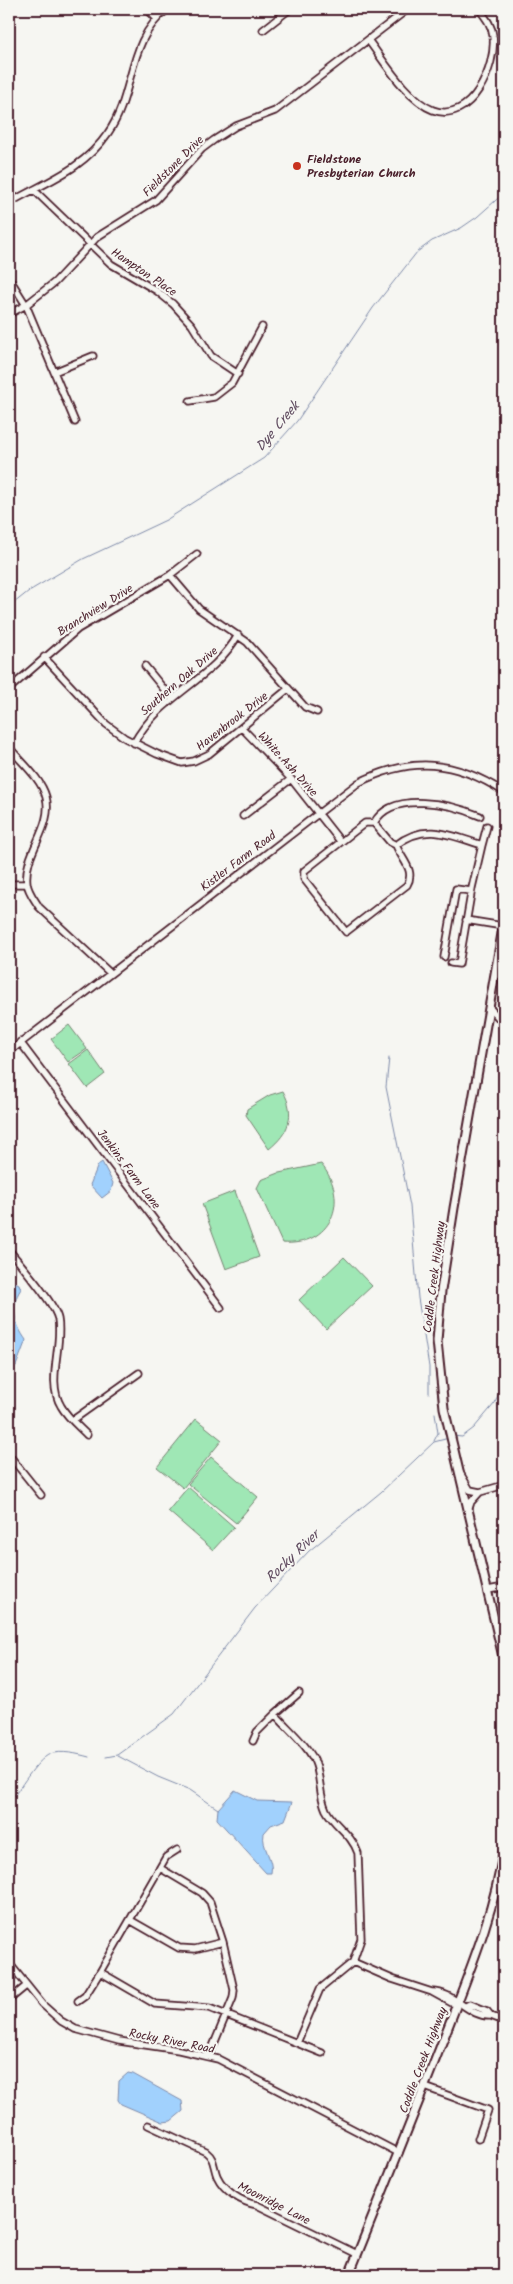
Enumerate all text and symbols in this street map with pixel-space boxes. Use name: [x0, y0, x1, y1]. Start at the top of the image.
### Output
street label: Fieldstone Drive: [138, 131, 209, 201]
place label: Fieldstone Presbyterian Church: [307, 150, 416, 183]
marker: Fieldstone Presbyterian Church: [291, 160, 303, 172]
street label: Hampton Place: [107, 243, 181, 302]
water label: Dye Creek: [250, 395, 307, 457]
street label: Branchview Drive: [53, 579, 138, 641]
street label: Southern Oak Drive: [136, 642, 223, 721]
street label: Havenbrook Drive: [192, 687, 273, 756]
street label: White Ash Drive: [253, 727, 323, 802]
street label: Kistler Farm Road: [196, 826, 281, 896]
street label: Jenkins Farm Lane: [92, 1125, 166, 1214]
street label: Coddle Creek Highway: [418, 1220, 451, 1334]
water label: Rocky River: [261, 1523, 327, 1588]
street label: Coddle Creek Highway: [394, 2004, 453, 2116]
street label: Rocky River Road: [127, 2024, 217, 2059]
street label: Moonridge Lane: [234, 2177, 314, 2230]

